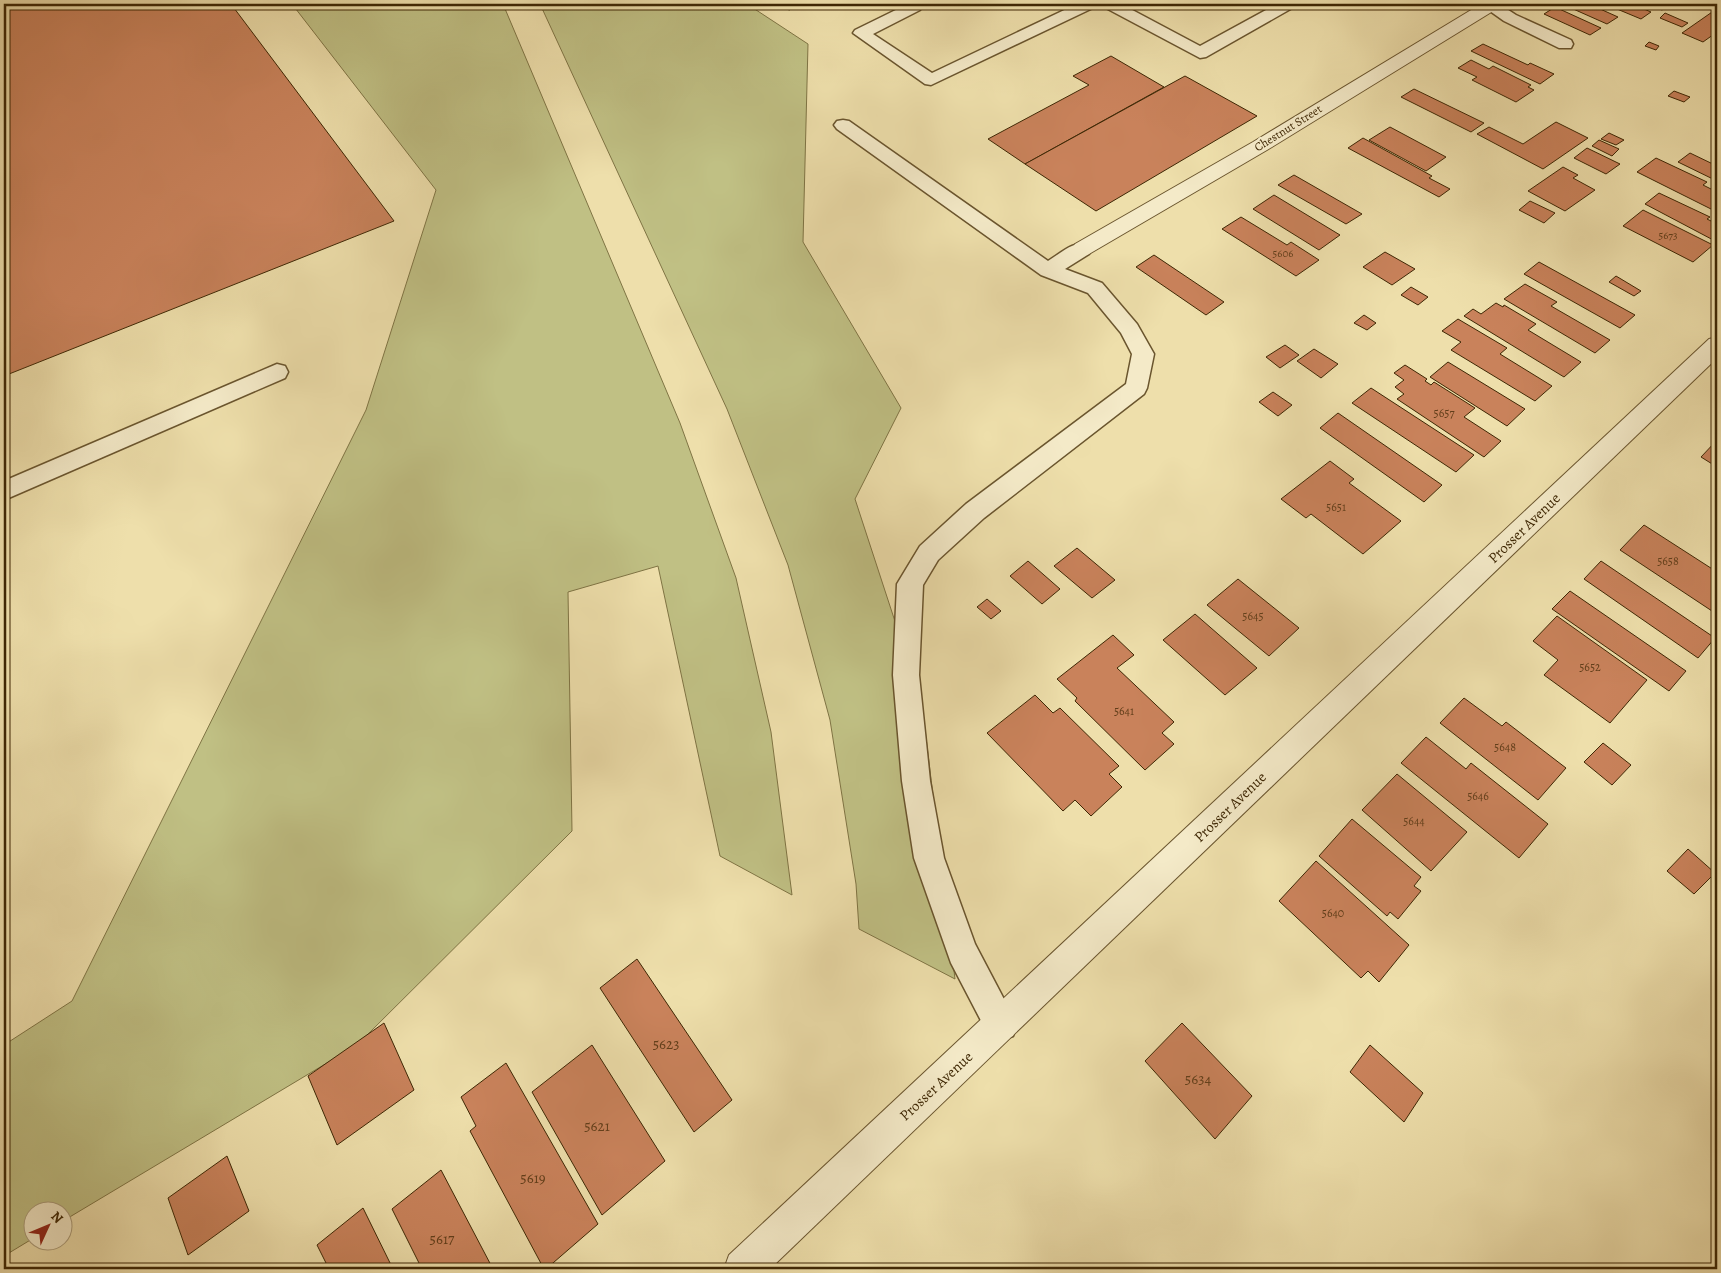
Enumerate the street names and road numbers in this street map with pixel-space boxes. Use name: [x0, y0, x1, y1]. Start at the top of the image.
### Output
street label: Chestnut Street: [1251, 101, 1325, 155]
street label: Prosser Avenue: [1483, 488, 1565, 568]
street label: Prosser Avenue: [1189, 767, 1271, 847]
street label: Prosser Avenue: [895, 1047, 977, 1125]

